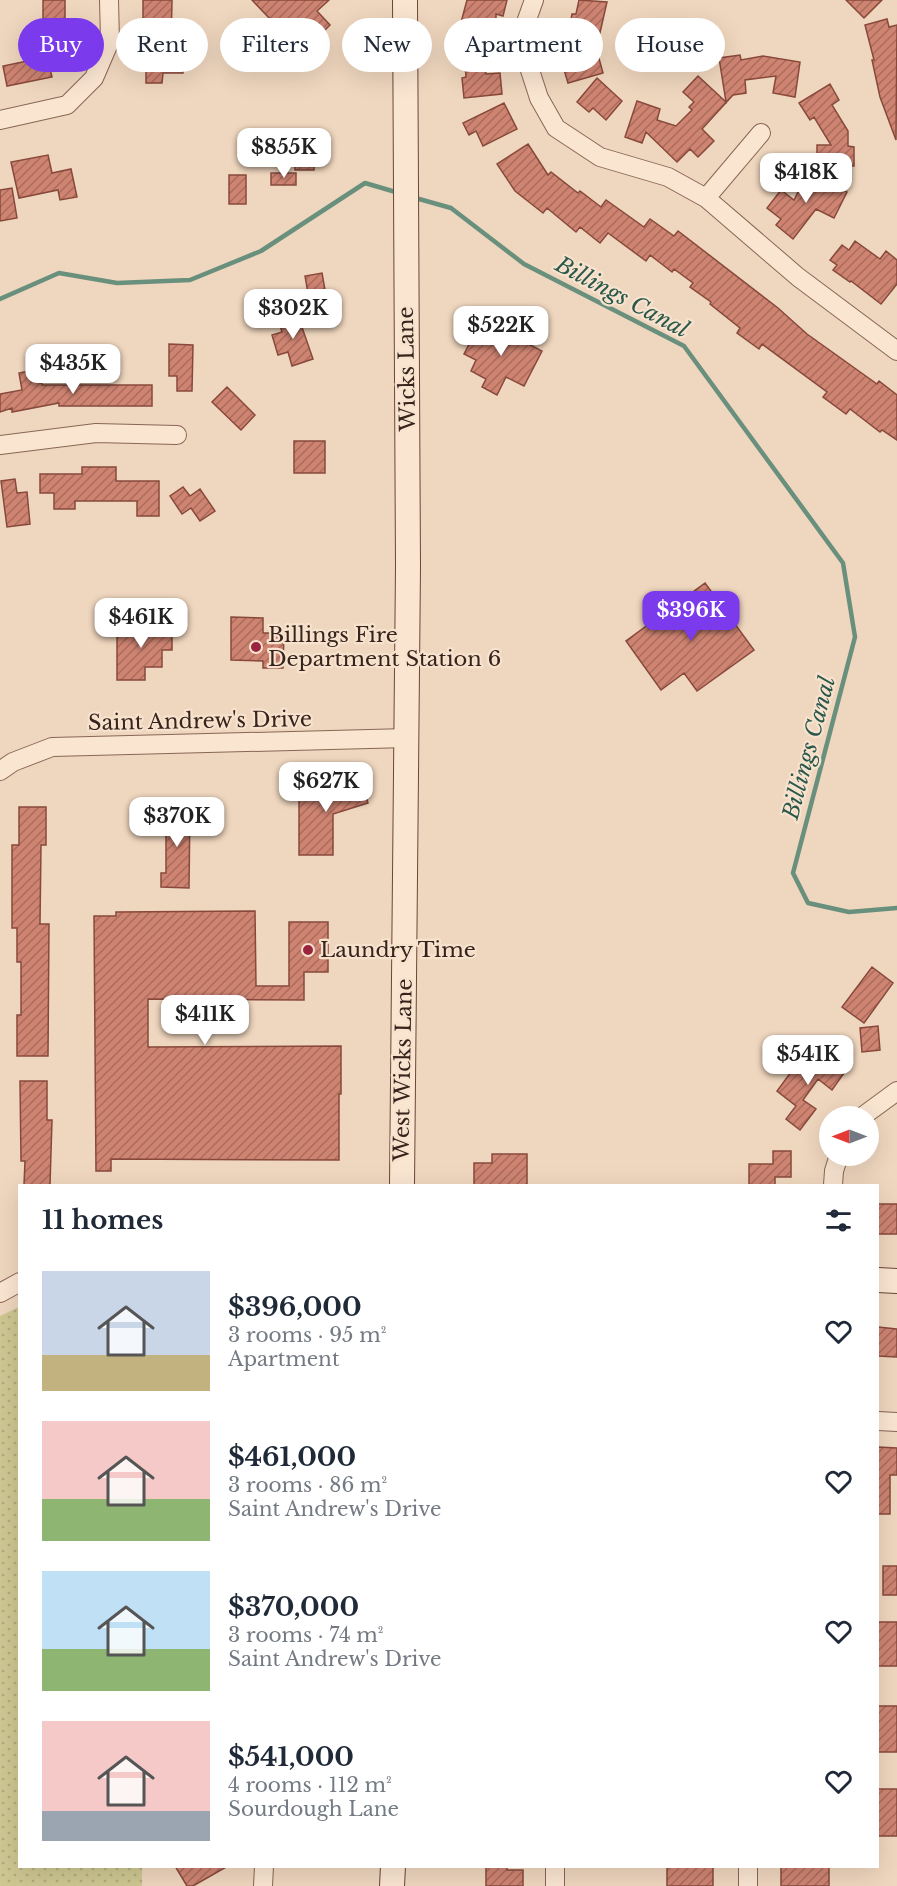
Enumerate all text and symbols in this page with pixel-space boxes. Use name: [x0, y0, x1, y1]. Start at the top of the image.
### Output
chip: Buy: [18, 18, 104, 72]
chip: Rent: [116, 18, 208, 72]
chip: Filters: [220, 18, 330, 72]
chip: New: [342, 18, 432, 72]
chip: Apartment: [444, 18, 603, 72]
chip: House: [615, 18, 725, 72]
pin: $855K: [242, 128, 326, 179]
text: $855K: [251, 135, 317, 159]
pin: $418K: [764, 153, 848, 204]
text: $418K: [774, 160, 838, 184]
water label: Billings Canal: [550, 250, 693, 343]
pin: $302K: [251, 289, 335, 340]
text: $302K: [258, 296, 328, 320]
street label: Wicks Lane: [393, 306, 421, 433]
pin: $522K: [459, 306, 543, 357]
text: $522K: [467, 313, 535, 337]
pin: $435K: [31, 344, 115, 395]
text: $435K: [39, 351, 107, 375]
pin: $396K: [649, 591, 733, 642]
pin: $461K: [99, 598, 183, 649]
text: $396K: [656, 598, 726, 622]
text: $461K: [109, 605, 173, 629]
place label: Billings Fire Department Station 6: [268, 622, 501, 672]
marker: Billings Fire Department Station 6: [249, 640, 263, 654]
water label: Billings Canal: [777, 674, 841, 823]
street label: Saint Andrew's Drive: [88, 706, 312, 736]
pin: $627K: [284, 762, 368, 813]
text: $627K: [293, 769, 359, 793]
pin: $370K: [135, 797, 219, 848]
text: $370K: [143, 804, 211, 828]
place label: Laundry Time: [320, 937, 476, 963]
marker: Laundry Time: [301, 943, 315, 957]
street label: West Wicks Lane: [388, 978, 418, 1163]
pin: $411K: [163, 995, 247, 1046]
text: $411K: [175, 1002, 235, 1026]
pin: $541K: [766, 1035, 850, 1086]
text: $541K: [776, 1042, 840, 1066]
north arrow: [819, 1106, 879, 1166]
map controls: [819, 1106, 879, 1166]
text: 11 homes: [42, 1204, 163, 1236]
icon: filters: [822, 1204, 855, 1237]
text: $396,000: [228, 1291, 362, 1323]
icon: home: [90, 1295, 162, 1367]
icon: heart: [822, 1315, 855, 1348]
text: 3 rooms · 95 m²: [228, 1323, 386, 1347]
text: Apartment: [228, 1347, 339, 1371]
text: $461,000: [228, 1441, 356, 1473]
icon: home: [90, 1445, 162, 1517]
icon: heart: [822, 1465, 855, 1498]
text: 3 rooms · 86 m²: [228, 1473, 387, 1497]
text: Saint Andrew's Drive: [228, 1497, 441, 1521]
text: $370,000: [228, 1591, 359, 1623]
icon: home: [90, 1595, 162, 1667]
icon: heart: [822, 1615, 855, 1648]
text: 3 rooms · 74 m²: [228, 1623, 384, 1647]
text: Saint Andrew's Drive: [228, 1647, 441, 1671]
text: $541,000: [228, 1741, 354, 1773]
icon: home: [90, 1745, 162, 1817]
icon: heart: [822, 1765, 855, 1798]
text: 4 rooms · 112 m²: [228, 1773, 392, 1797]
text: Sourdough Lane: [228, 1797, 399, 1821]

